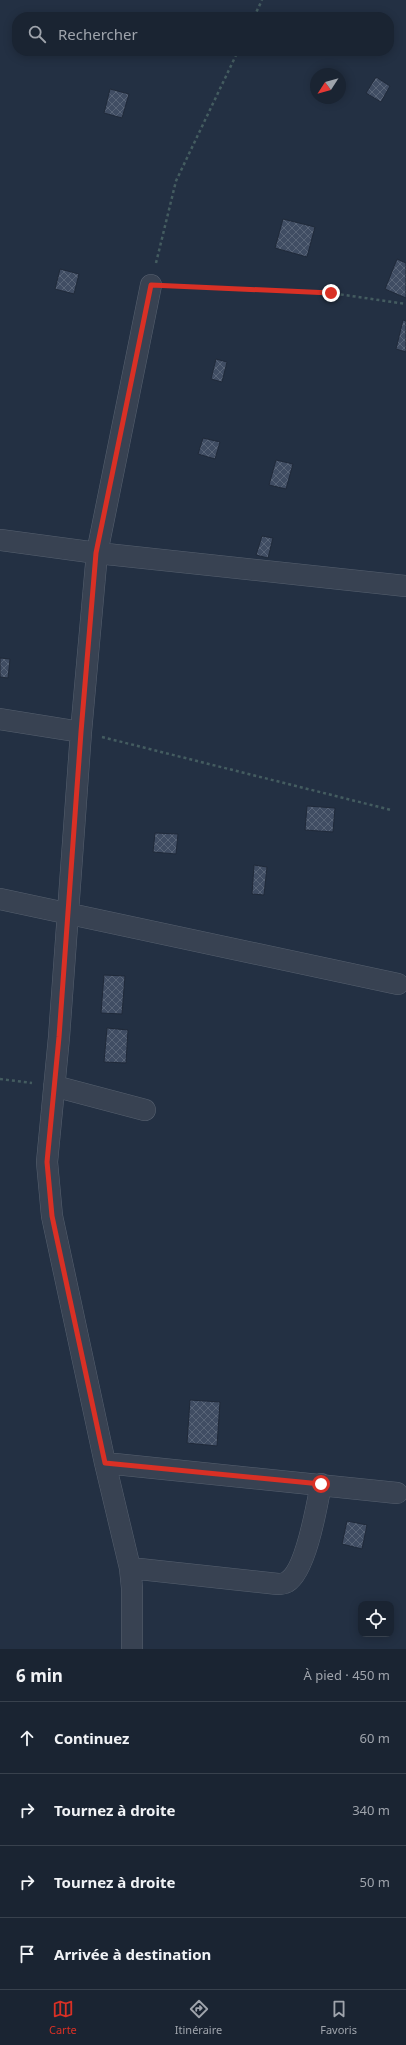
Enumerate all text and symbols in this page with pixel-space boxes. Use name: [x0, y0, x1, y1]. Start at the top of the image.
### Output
search box: [12, 12, 394, 56]
icon: search: [26, 23, 48, 45]
text: Rechercher: [58, 24, 138, 44]
north arrow: [310, 68, 346, 104]
route end: [322, 284, 340, 302]
route start: [312, 1475, 330, 1493]
map controls: [358, 1601, 394, 1637]
button: locate: [358, 1601, 394, 1637]
text: 6 min: [16, 1664, 63, 1687]
text: À pied · 450 m: [304, 1666, 390, 1684]
icon: ahead: [16, 1727, 38, 1749]
text: Continuez: [54, 1728, 129, 1748]
text: 60 m: [360, 1729, 390, 1747]
icon: right: [16, 1799, 38, 1821]
text: Tournez à droite: [54, 1800, 175, 1820]
text: 340 m: [352, 1801, 390, 1819]
icon: right: [16, 1871, 38, 1893]
text: Tournez à droite: [54, 1872, 175, 1892]
text: 50 m: [360, 1873, 390, 1891]
icon: arrive: [16, 1943, 38, 1965]
text: Arrivée à destination: [54, 1944, 211, 1964]
tab: Carte: [49, 1998, 77, 2037]
tab: Itinéraire: [175, 1998, 222, 2037]
tab: Favoris: [320, 1998, 357, 2037]

